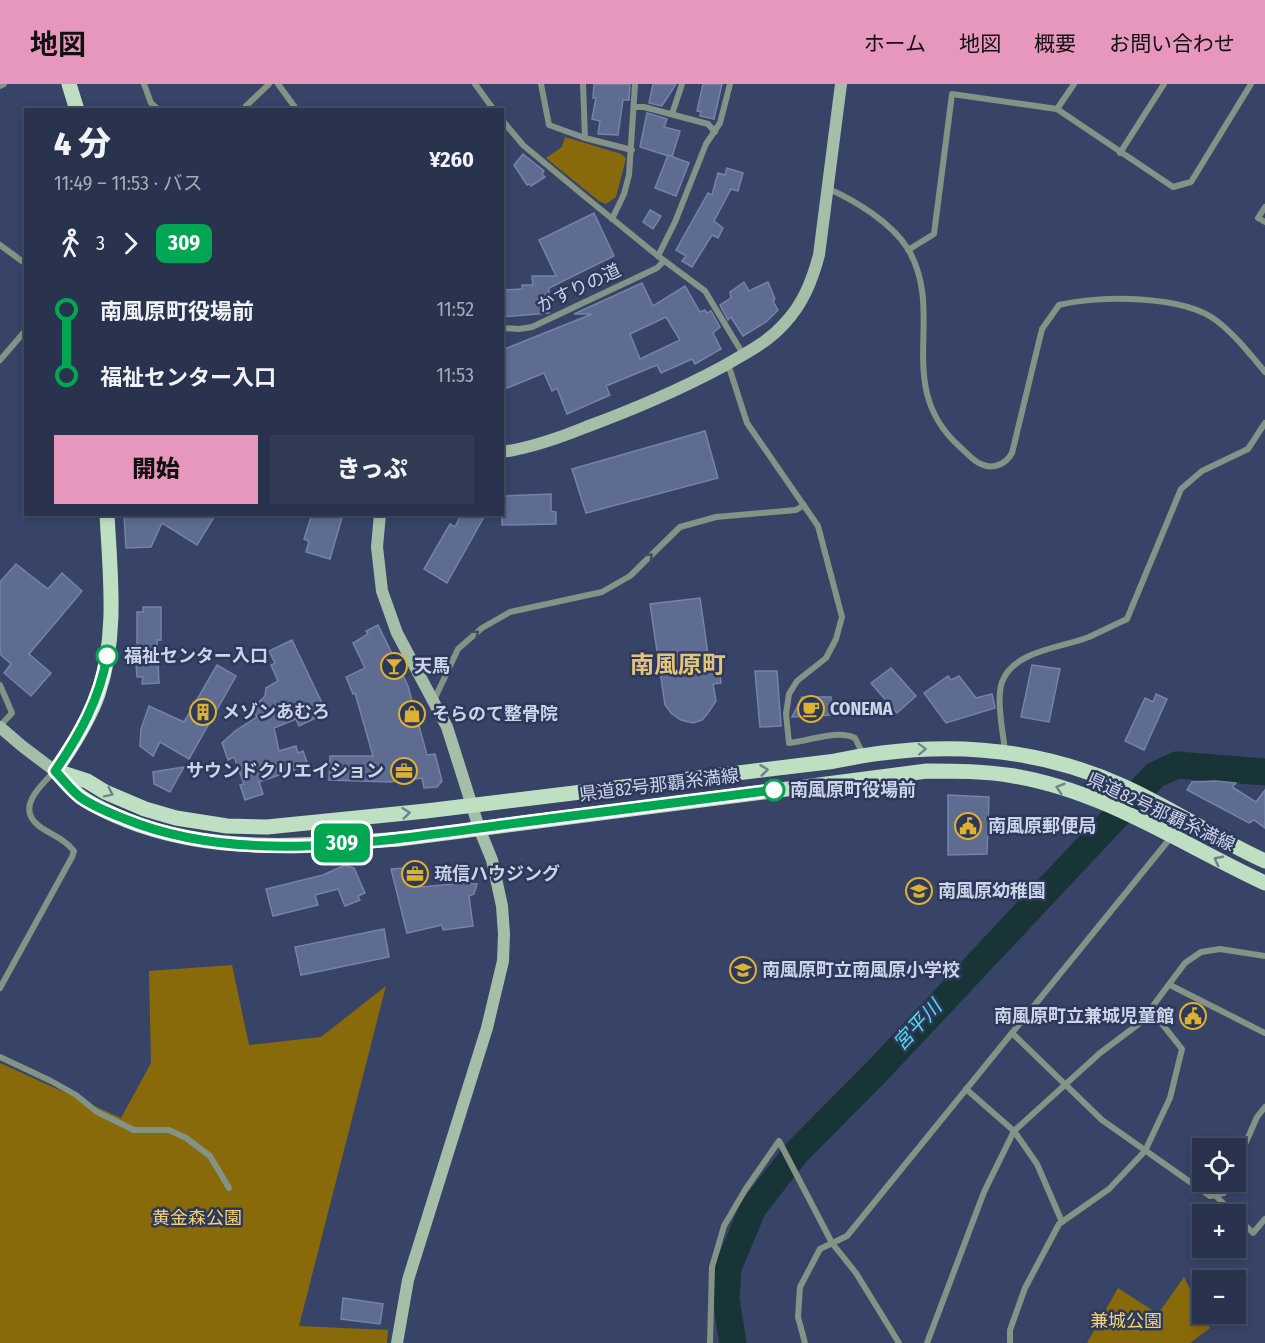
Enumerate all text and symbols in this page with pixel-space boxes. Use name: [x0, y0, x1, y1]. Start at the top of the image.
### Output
text: 地図: [30, 28, 86, 61]
text: ホーム: [864, 31, 926, 57]
text: 地図: [959, 31, 1001, 57]
text: 概要: [1034, 31, 1076, 57]
text: お問い合わせ: [1109, 31, 1235, 57]
text: 4 分: [54, 124, 111, 164]
text: ¥260: [429, 146, 474, 173]
text: 11:49 – 11:53 · バス: [54, 171, 203, 195]
icon: walk: [54, 227, 87, 260]
icon: forward: [114, 227, 147, 260]
text: 309: [168, 230, 200, 256]
text: 3: [96, 231, 105, 255]
street label: かすりの道: [534, 259, 624, 317]
text: 11:52: [437, 297, 474, 321]
text: 南風原町役場前: [100, 298, 254, 325]
text: 11:53: [436, 363, 474, 387]
text: 福祉センター入口: [100, 364, 276, 391]
button: 開始: [54, 435, 258, 504]
button: きっぷ: [270, 435, 474, 504]
one-way arrow: [642, 553, 653, 564]
one-way arrow: [468, 630, 479, 641]
marker: 福祉センター入口: [96, 645, 118, 667]
place label: 福祉センター入口: [124, 645, 268, 667]
bar icon: 天馬: [379, 651, 409, 681]
district label: 南風原町: [630, 651, 726, 679]
place label: 天馬: [414, 655, 450, 677]
cafe icon: CONEMA: [796, 694, 826, 724]
building icon: メゾンあむろ: [188, 697, 218, 727]
place label: CONEMA: [830, 698, 893, 720]
shop icon: そらのて整骨院: [397, 699, 427, 729]
place label: メゾンあむろ: [222, 701, 330, 723]
place label: そらのて整骨院: [432, 703, 558, 725]
one-way arrow: [918, 743, 927, 756]
office icon: サウンドクリエイション: [389, 756, 419, 786]
place label: サウンドクリエイション: [186, 760, 384, 782]
street label: 県道82号那覇糸満線: [578, 764, 740, 806]
one-way arrow: [759, 764, 768, 776]
street label: 県道82号那覇糸満線: [1083, 768, 1239, 856]
marker: 南風原町役場前: [763, 779, 785, 801]
place label: 南風原町役場前: [790, 779, 916, 801]
one-way arrow: [1055, 783, 1066, 795]
one-way arrow: [103, 786, 113, 797]
one-way arrow: [402, 808, 411, 820]
public building icon: 南風原郵便局: [953, 811, 983, 841]
place label: 南風原郵便局: [988, 815, 1096, 837]
line badge: 309: [308, 824, 376, 862]
text: 309: [326, 830, 358, 856]
one-way arrow: [1214, 856, 1225, 867]
office icon: 琉信ハウジング: [400, 859, 430, 889]
place label: 琉信ハウジング: [434, 863, 560, 885]
school or university icon: 南風原幼稚園: [904, 876, 934, 906]
place label: 南風原幼稚園: [938, 880, 1046, 902]
school or university icon: 南風原町立南風原小学校: [728, 955, 758, 985]
place label: 南風原町立南風原小学校: [762, 959, 960, 981]
water label: 宮平川: [888, 993, 948, 1055]
public building icon: 南風原町立兼城児童館: [1178, 1001, 1208, 1031]
place label: 南風原町立兼城児童館: [994, 1005, 1174, 1027]
map controls: [1192, 1138, 1246, 1324]
button: locate: [1192, 1138, 1246, 1192]
button: +: [1192, 1204, 1246, 1258]
park label: 黄金森公園: [152, 1207, 242, 1229]
button: −: [1192, 1270, 1246, 1324]
park label: 兼城公園: [1090, 1310, 1162, 1332]

